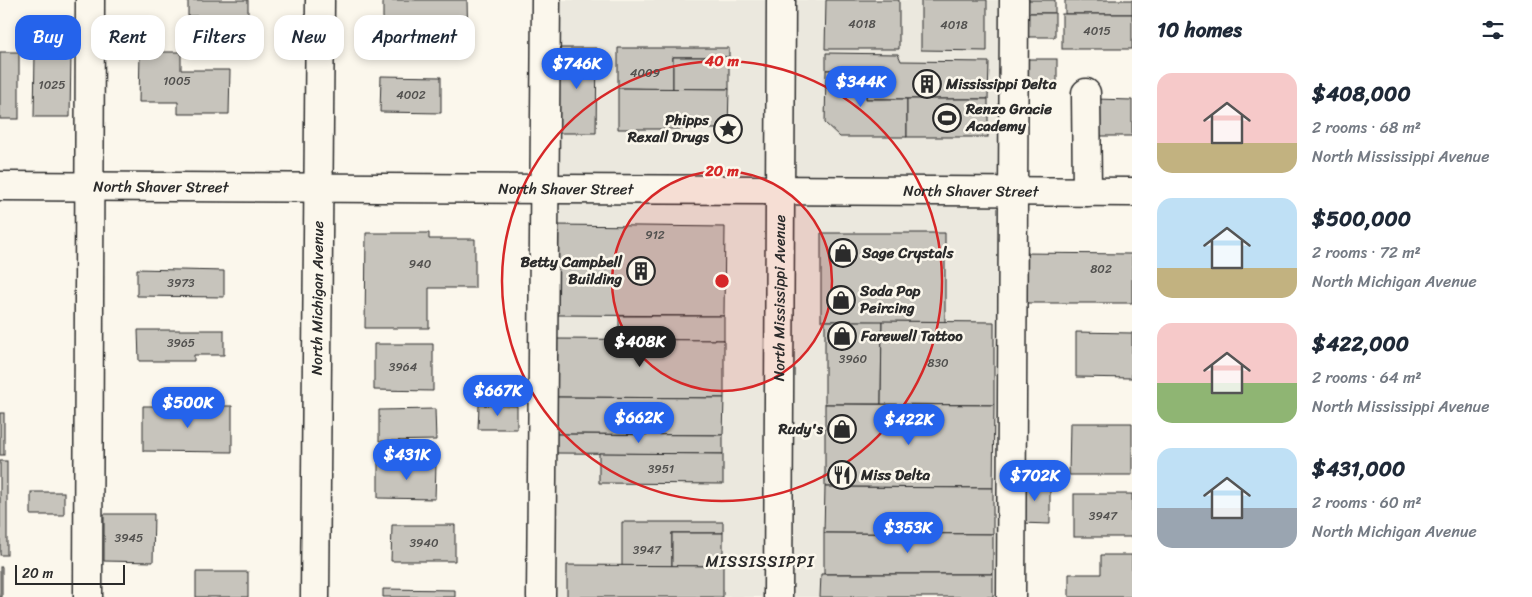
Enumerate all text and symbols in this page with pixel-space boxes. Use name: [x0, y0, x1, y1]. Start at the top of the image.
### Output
text: 10 homes: [1157, 11, 1242, 49]
house number: 4018: [848, 13, 876, 35]
house number: 4018: [940, 14, 968, 36]
chip: Buy: [15, 15, 81, 60]
chip: Rent: [91, 15, 165, 60]
chip: Filters: [175, 15, 264, 60]
chip: New: [274, 15, 344, 60]
chip: Apartment: [354, 15, 475, 60]
icon: filters: [1479, 16, 1507, 44]
house number: 4015: [1083, 20, 1111, 42]
pin: $746K: [542, 48, 612, 90]
text: 40 m: [704, 48, 740, 74]
text: $746K: [553, 49, 601, 78]
house number: 4009: [630, 62, 660, 84]
pin: $344K: [826, 66, 896, 108]
text: $344K: [836, 67, 886, 96]
building icon: Mississippi Delta: [912, 69, 942, 99]
house number: 1005: [163, 70, 191, 92]
place label: Mississippi Delta: [945, 71, 1057, 97]
house number: 1025: [39, 74, 66, 96]
text: $408,000: [1312, 75, 1411, 113]
house number: 4002: [396, 84, 426, 106]
icon: home: [1197, 93, 1257, 153]
place label: Renzo Gracie Academy: [965, 96, 1052, 139]
sports icon: Renzo Gracie Academy: [932, 103, 962, 133]
place label: Phipps Rexall Drugs: [627, 107, 710, 150]
text: 2 rooms · 68 m²: [1312, 113, 1421, 142]
place icon: Phipps Rexall Drugs: [713, 114, 743, 144]
text: North Mississippi Avenue: [1312, 142, 1489, 171]
text: 20 m: [704, 158, 739, 184]
street label: North Shaver Street: [93, 173, 230, 200]
street label: North Shaver Street: [498, 176, 635, 202]
street label: North Shaver Street: [903, 178, 1040, 205]
text: $500,000: [1312, 200, 1411, 238]
street label: North Mississippi Avenue: [766, 214, 793, 381]
icon: home: [1197, 218, 1257, 278]
street label: North Michigan Avenue: [304, 220, 331, 375]
house number: 912: [645, 224, 665, 246]
shop icon: Sage Crystals: [828, 238, 858, 268]
text: 2 rooms · 72 m²: [1312, 238, 1421, 267]
place label: Sage Crystals: [861, 240, 955, 266]
place label: Betty Campbell Building: [520, 249, 623, 292]
house number: 940: [409, 253, 432, 275]
building icon: Betty Campbell Building: [626, 256, 656, 286]
house number: 802: [1090, 258, 1112, 280]
text: North Michigan Avenue: [1312, 267, 1477, 296]
house number: 3973: [167, 272, 195, 294]
centre of rings: [713, 272, 731, 290]
place label: Soda Pop Peircing: [859, 278, 921, 321]
shop icon: Soda Pop Peircing: [826, 285, 856, 315]
shop icon: Farewell Tattoo: [827, 321, 857, 351]
place label: Farewell Tattoo: [860, 323, 963, 349]
text: $422,000: [1312, 325, 1409, 363]
pin: $408K: [605, 326, 675, 368]
text: $408K: [615, 327, 665, 356]
house number: 3965: [167, 332, 195, 354]
icon: home: [1197, 343, 1257, 403]
house number: 3960: [839, 348, 868, 370]
house number: 830: [927, 352, 949, 374]
house number: 3964: [389, 356, 418, 378]
text: 2 rooms · 64 m²: [1312, 363, 1422, 392]
pin: $667K: [463, 374, 533, 417]
text: $667K: [474, 376, 522, 405]
pin: $500K: [153, 386, 223, 429]
text: $500K: [163, 388, 213, 417]
text: North Mississippi Avenue: [1312, 392, 1489, 421]
pin: $662K: [604, 402, 674, 444]
text: $662K: [615, 403, 663, 432]
pin: $422K: [874, 404, 944, 446]
text: $422K: [885, 405, 933, 434]
shop icon: Rudy's: [827, 414, 857, 444]
place label: Rudy's: [777, 416, 824, 442]
pin: $431K: [372, 438, 442, 481]
text: $431K: [384, 440, 430, 469]
text: $431,000: [1312, 450, 1405, 488]
house number: 3951: [648, 458, 674, 480]
restaurant icon: Miss Delta: [827, 460, 857, 490]
pin: $702K: [1000, 460, 1070, 502]
text: $702K: [1011, 461, 1059, 490]
place label: Miss Delta: [860, 462, 931, 488]
icon: home: [1197, 468, 1257, 528]
text: 2 rooms · 60 m²: [1312, 488, 1422, 517]
house number: 3947: [1089, 505, 1118, 527]
pin: $353K: [873, 512, 943, 554]
text: $353K: [884, 513, 932, 542]
text: North Michigan Avenue: [1312, 517, 1477, 546]
house number: 3945: [115, 527, 143, 549]
house number: 3940: [409, 532, 439, 554]
house number: 3947: [633, 539, 662, 561]
district label: MISSISSIPPI: [705, 547, 815, 576]
text: 20 m: [22, 561, 53, 586]
scale bar: [15, 562, 125, 585]

